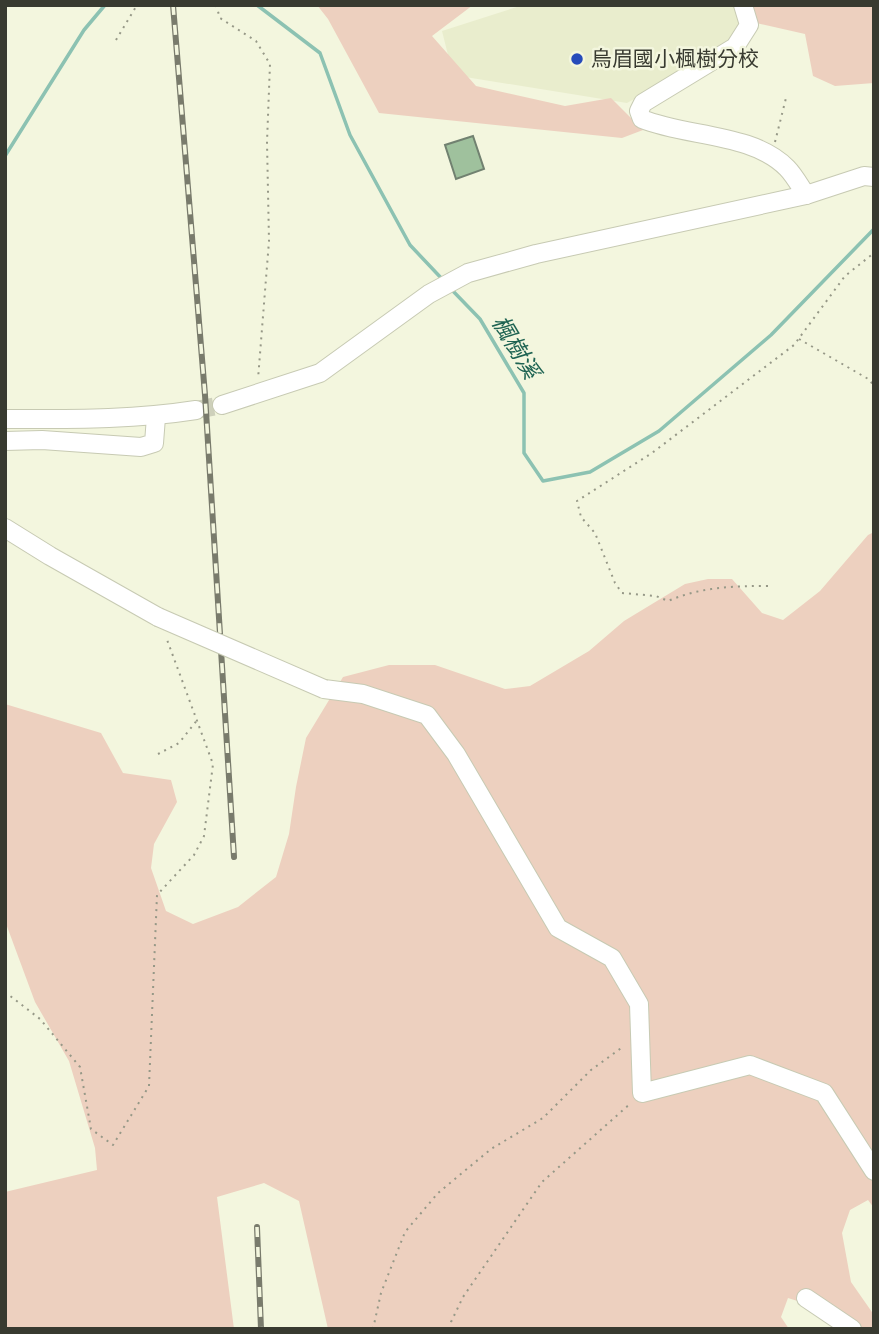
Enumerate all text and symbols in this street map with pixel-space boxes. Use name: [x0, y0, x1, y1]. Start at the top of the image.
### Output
place label: 烏眉國小楓樹分校: [591, 47, 759, 71]
marker: 烏眉國小楓樹分校: [569, 51, 585, 67]
water label: 楓樹溪: [487, 311, 546, 386]

